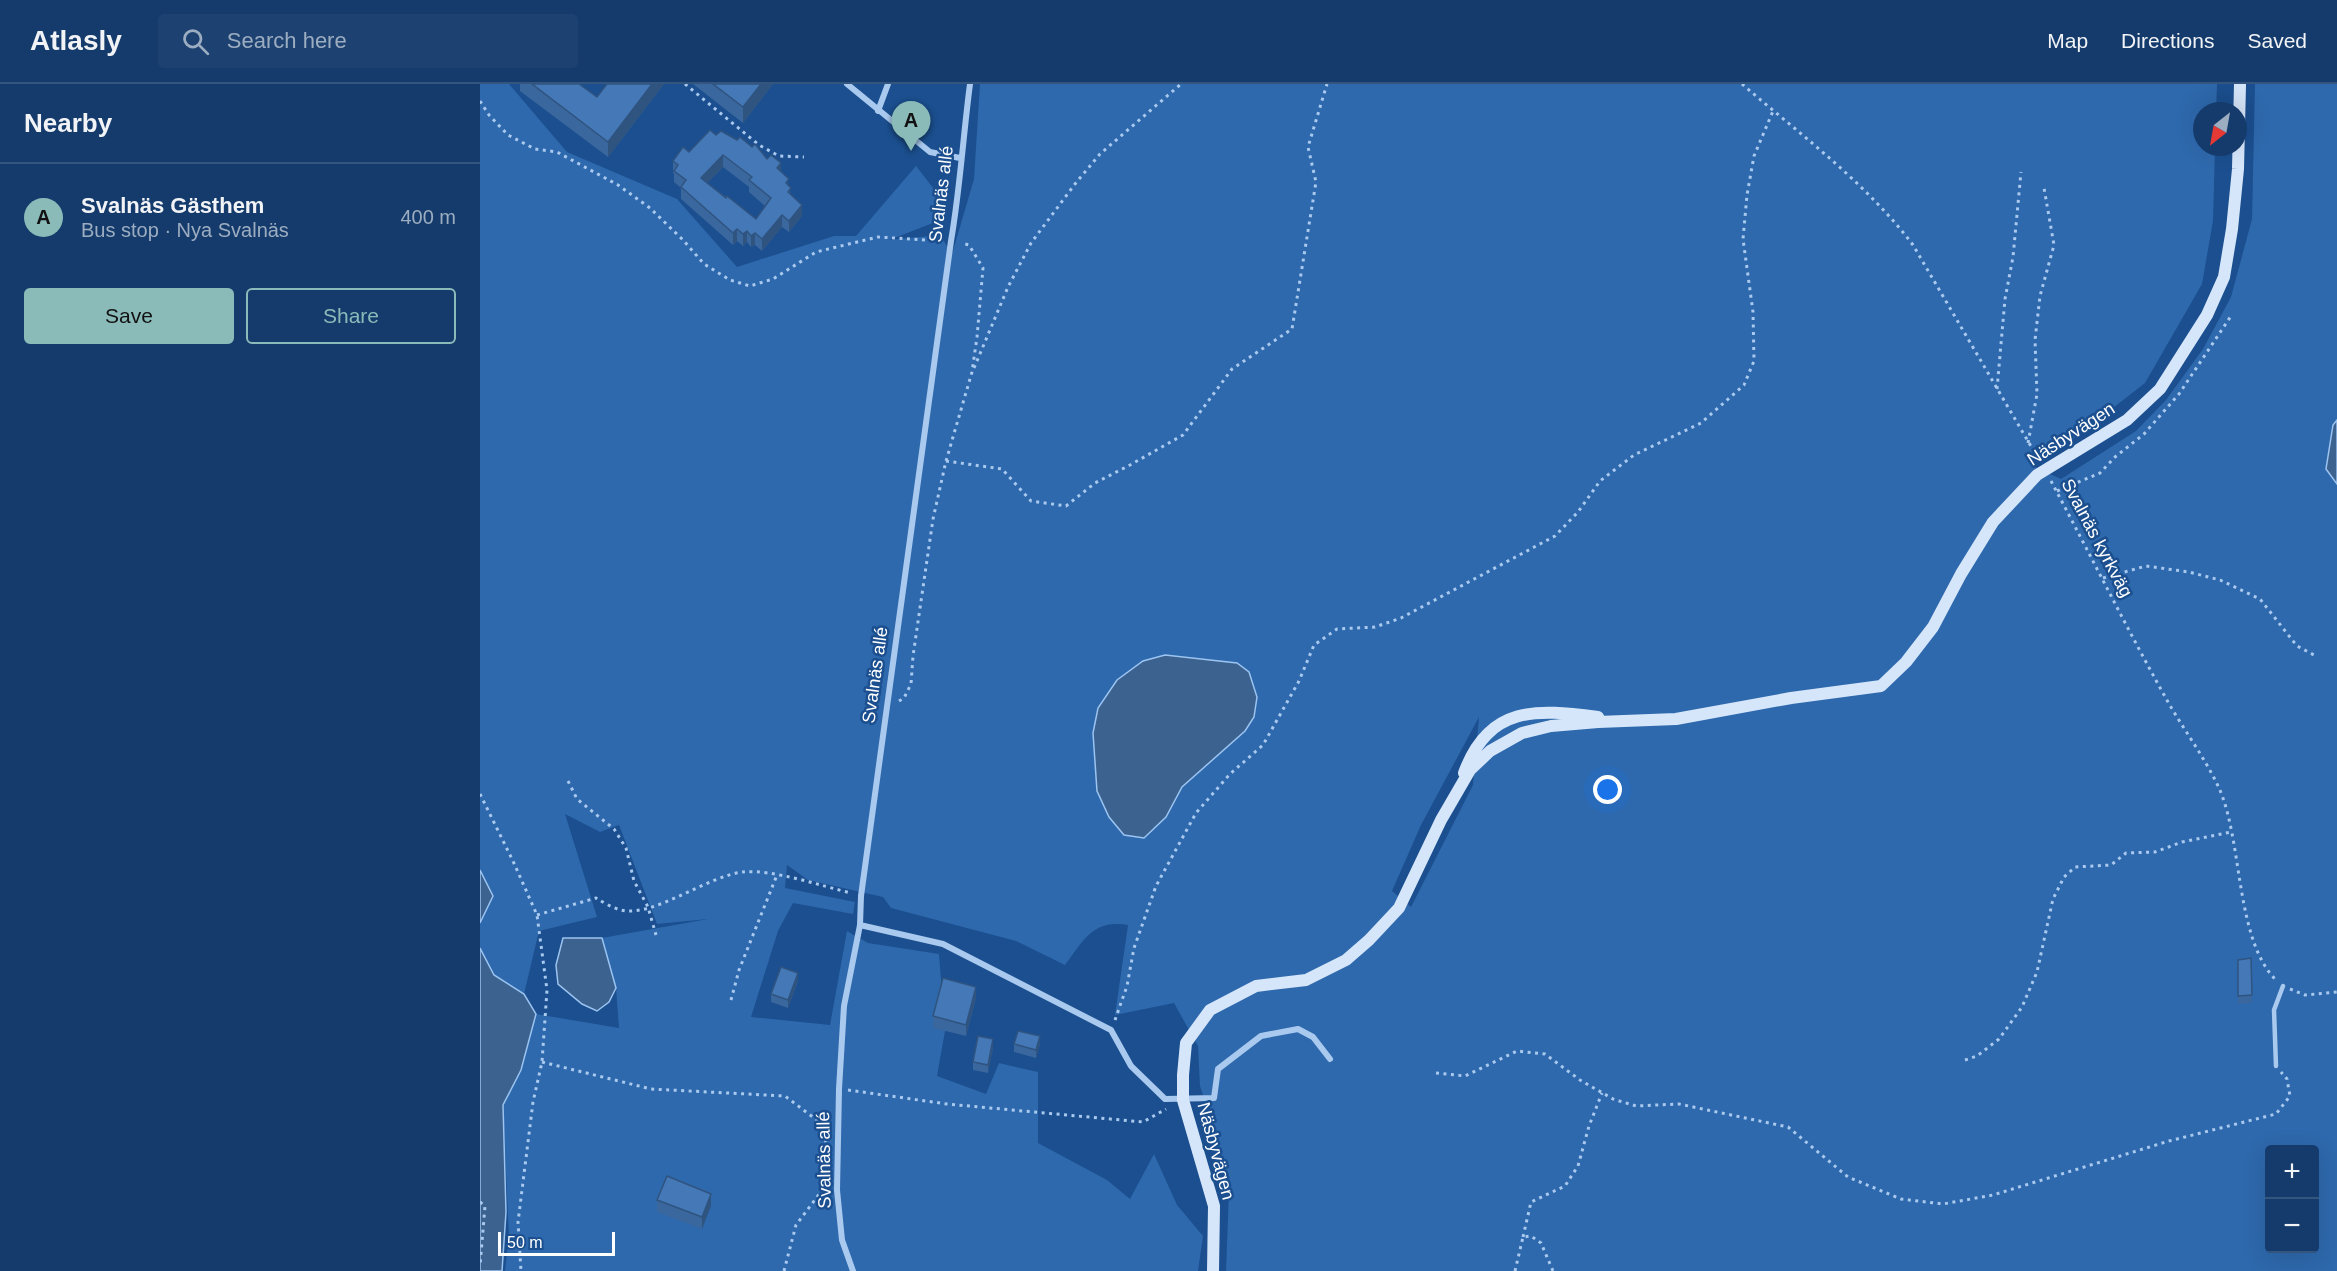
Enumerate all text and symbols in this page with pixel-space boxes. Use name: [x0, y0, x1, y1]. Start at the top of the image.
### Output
search box: [158, 14, 578, 68]
text: Atlasly: [30, 25, 122, 56]
icon: search: [179, 25, 212, 58]
text: Search here: [227, 28, 347, 53]
text: Map: [2047, 29, 2088, 52]
text: Directions: [2121, 29, 2214, 52]
text: Saved: [2247, 29, 2307, 52]
pin: A: [892, 101, 930, 151]
north arrow: [2193, 102, 2247, 156]
text: Nearby: [24, 108, 112, 138]
street label: Svalnäs allé: [925, 145, 957, 243]
text: Svalnäs Gästhem: [81, 193, 264, 218]
text: A: [36, 206, 51, 228]
text: 400 m: [400, 206, 456, 228]
text: Bus stop · Nya Svalnäs: [81, 219, 289, 241]
button: Save: [24, 288, 234, 344]
button: Share: [246, 288, 456, 344]
street label: Näsbyvägen: [2024, 398, 2118, 470]
street label: Svalnäs kyrkväg: [2057, 475, 2137, 601]
street label: Svalnäs allé: [858, 626, 892, 724]
your location: [1593, 775, 1622, 804]
street label: Näsbyvägen: [1193, 1100, 1239, 1202]
street label: Svalnäs allé: [813, 1111, 835, 1209]
map controls: [2265, 1145, 2319, 1253]
button: +: [2265, 1145, 2319, 1199]
button: −: [2265, 1199, 2319, 1253]
scale bar: [498, 1229, 615, 1256]
text: 50 m: [507, 1234, 543, 1251]

